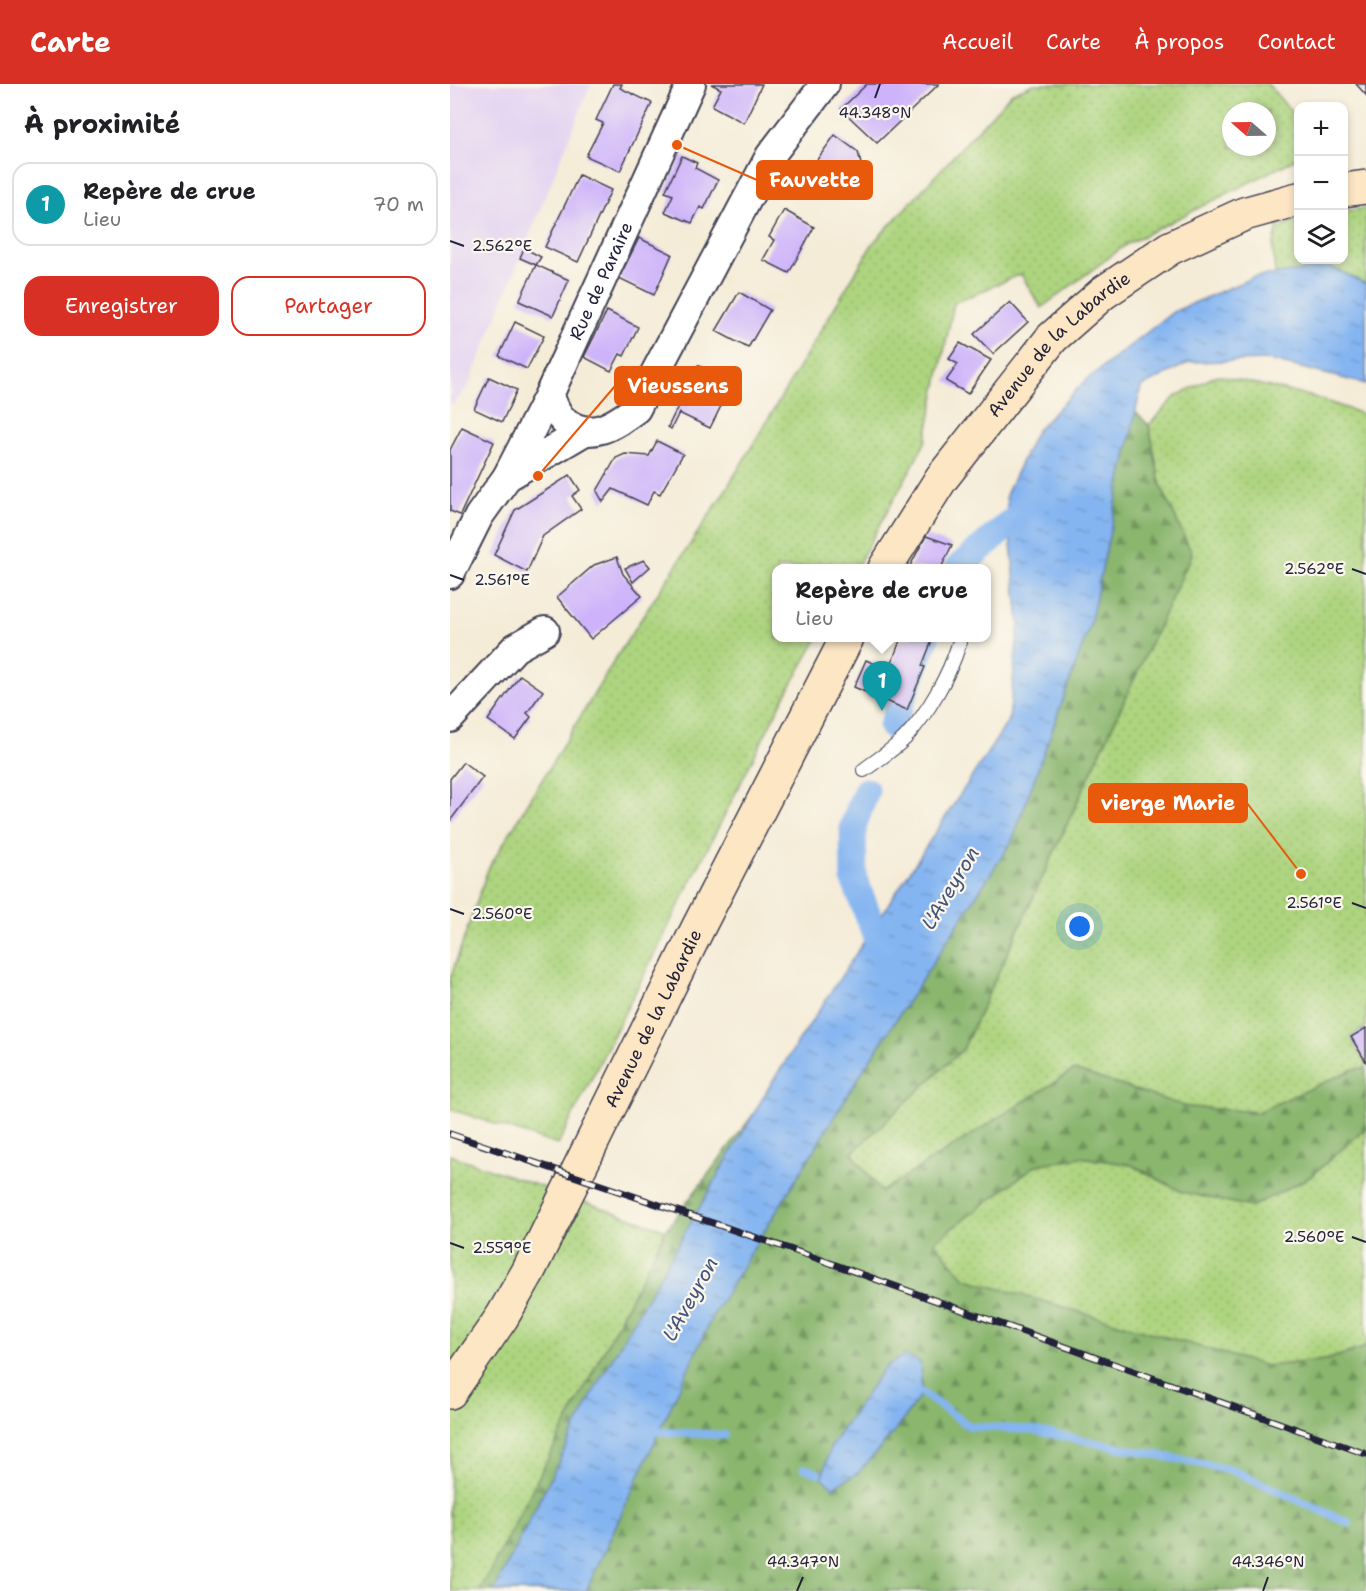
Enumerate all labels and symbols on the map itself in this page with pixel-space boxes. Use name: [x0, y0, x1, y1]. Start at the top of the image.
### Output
north arrow: [1222, 102, 1276, 156]
text: 44.348°N: [838, 103, 912, 123]
callout: Fauvette: [757, 161, 872, 199]
text: Fauvette: [769, 167, 861, 193]
street label: Rue de Paraire: [564, 218, 638, 344]
text: 2.562°E: [472, 236, 532, 256]
street label: Avenue de la Labardie: [982, 266, 1135, 422]
callout: Vieussens: [615, 367, 741, 405]
text: Vieussens: [627, 373, 729, 399]
text: 2.562°E: [1284, 559, 1344, 579]
text: 2.561°E: [474, 570, 530, 590]
pin: 1: [862, 662, 902, 711]
callout: vierge Marie: [1089, 784, 1247, 822]
text: vierge Marie: [1101, 790, 1235, 816]
water label: L'Aveyron: [915, 842, 985, 934]
text: 2.561°E: [1286, 893, 1342, 913]
text: 2.560°E: [472, 904, 532, 924]
your location: [1065, 912, 1094, 941]
street label: Avenue de la Labardie: [599, 925, 708, 1112]
text: 2.560°E: [1284, 1227, 1344, 1247]
text: 2.559°E: [473, 1238, 531, 1258]
water label: L'Aveyron: [656, 1252, 724, 1346]
text: 44.347°N: [767, 1552, 839, 1572]
text: 44.346°N: [1231, 1552, 1305, 1572]

